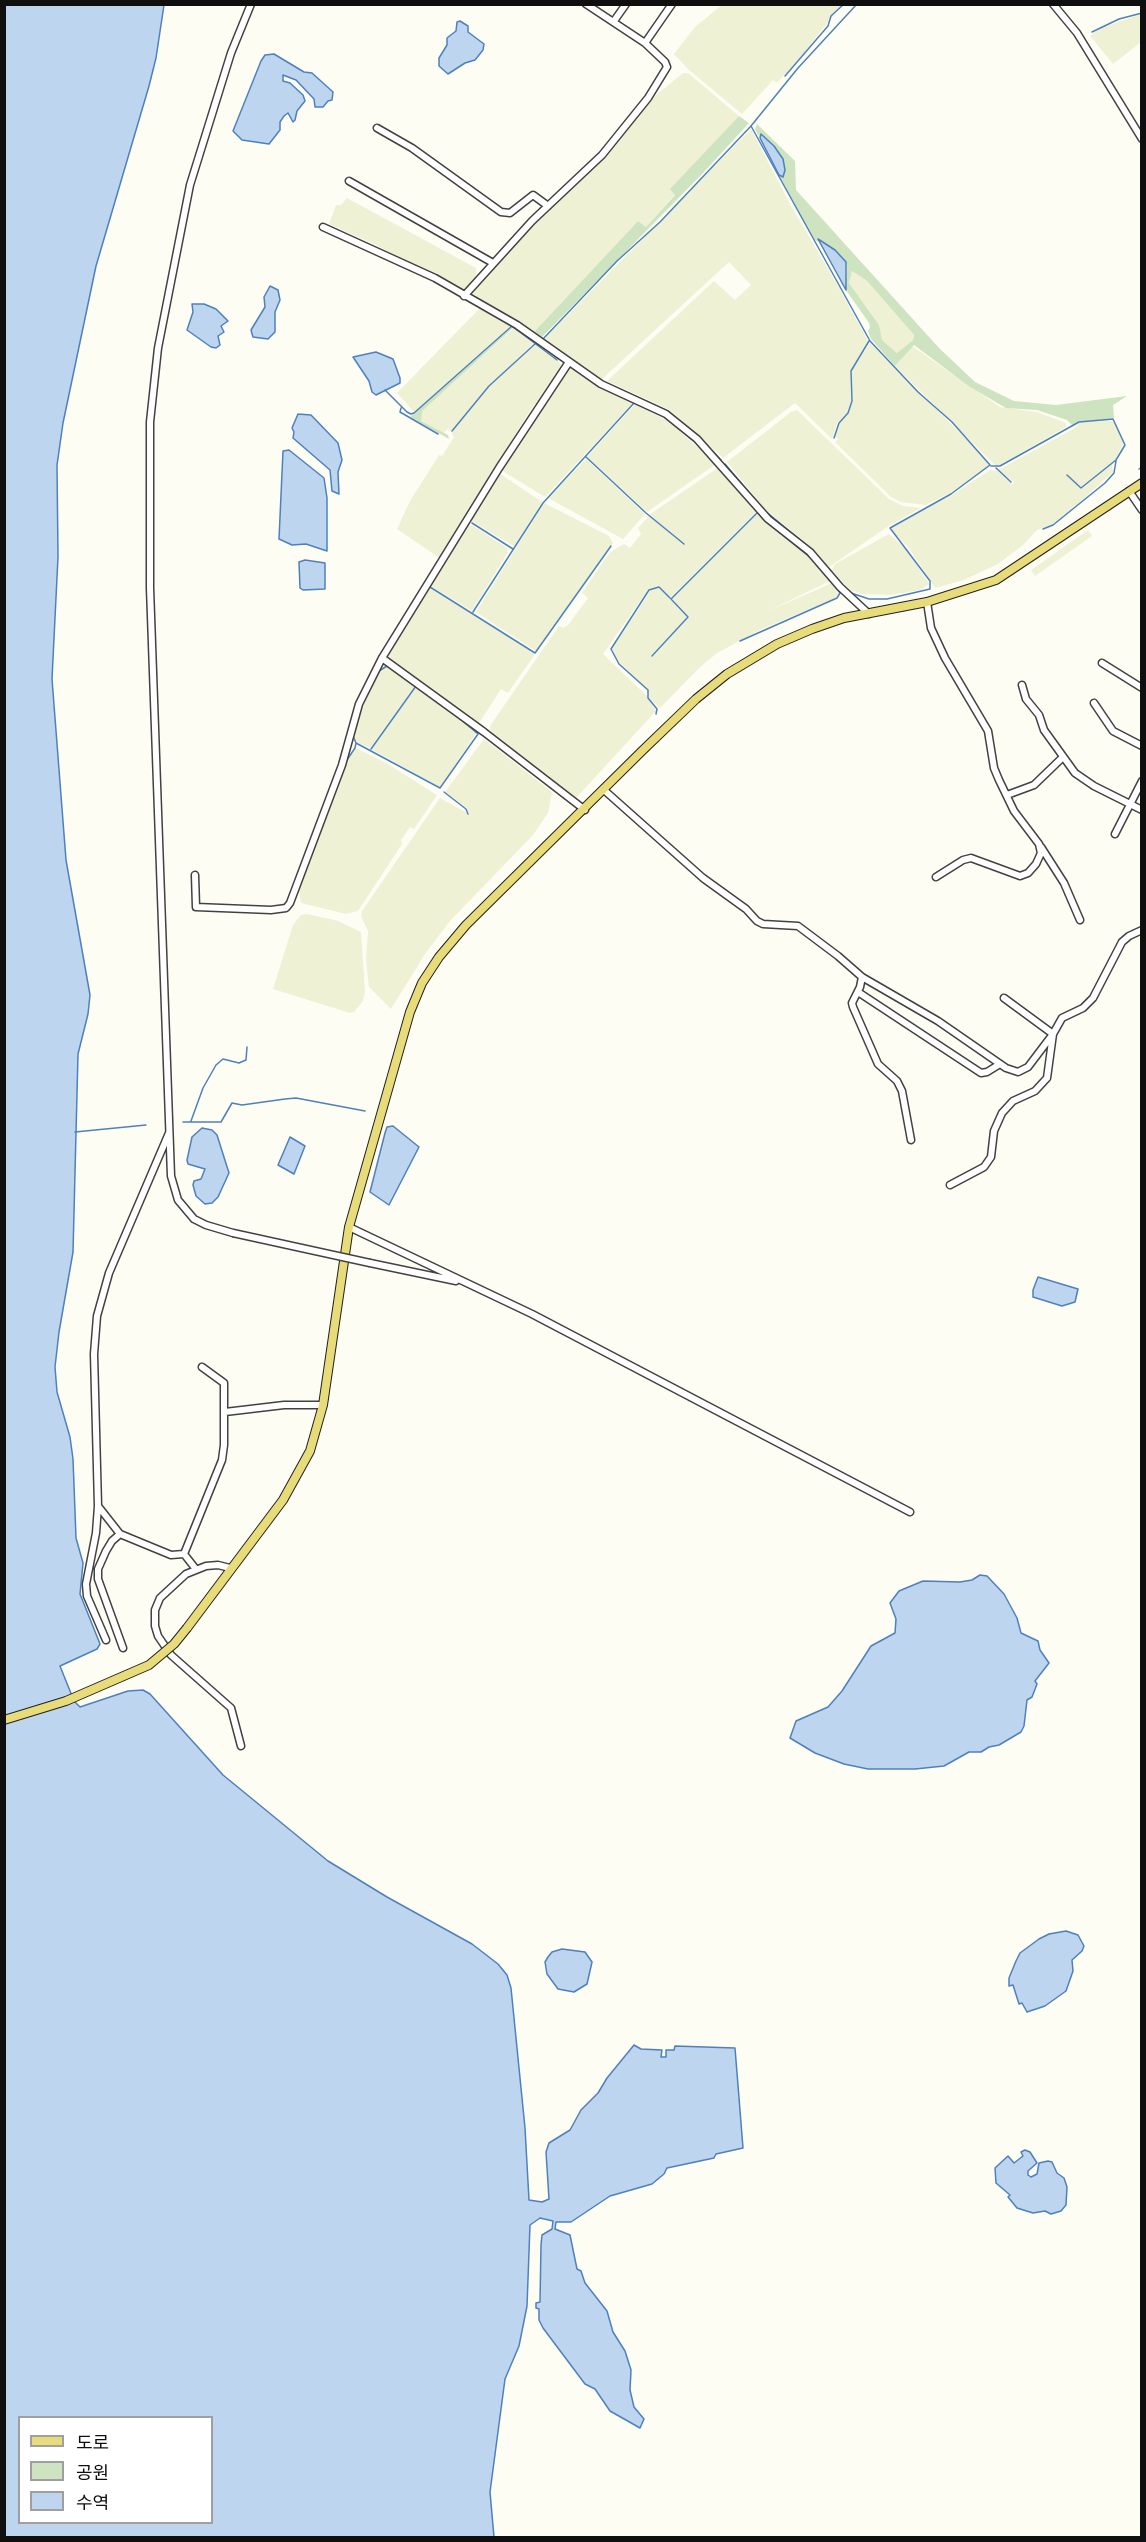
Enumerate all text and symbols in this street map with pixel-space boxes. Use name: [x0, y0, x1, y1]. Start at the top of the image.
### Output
legend: [18, 2416, 213, 2524]
text: 도로: [76, 2433, 109, 2453]
text: 공원: [76, 2463, 109, 2483]
text: 수역: [76, 2493, 109, 2513]

